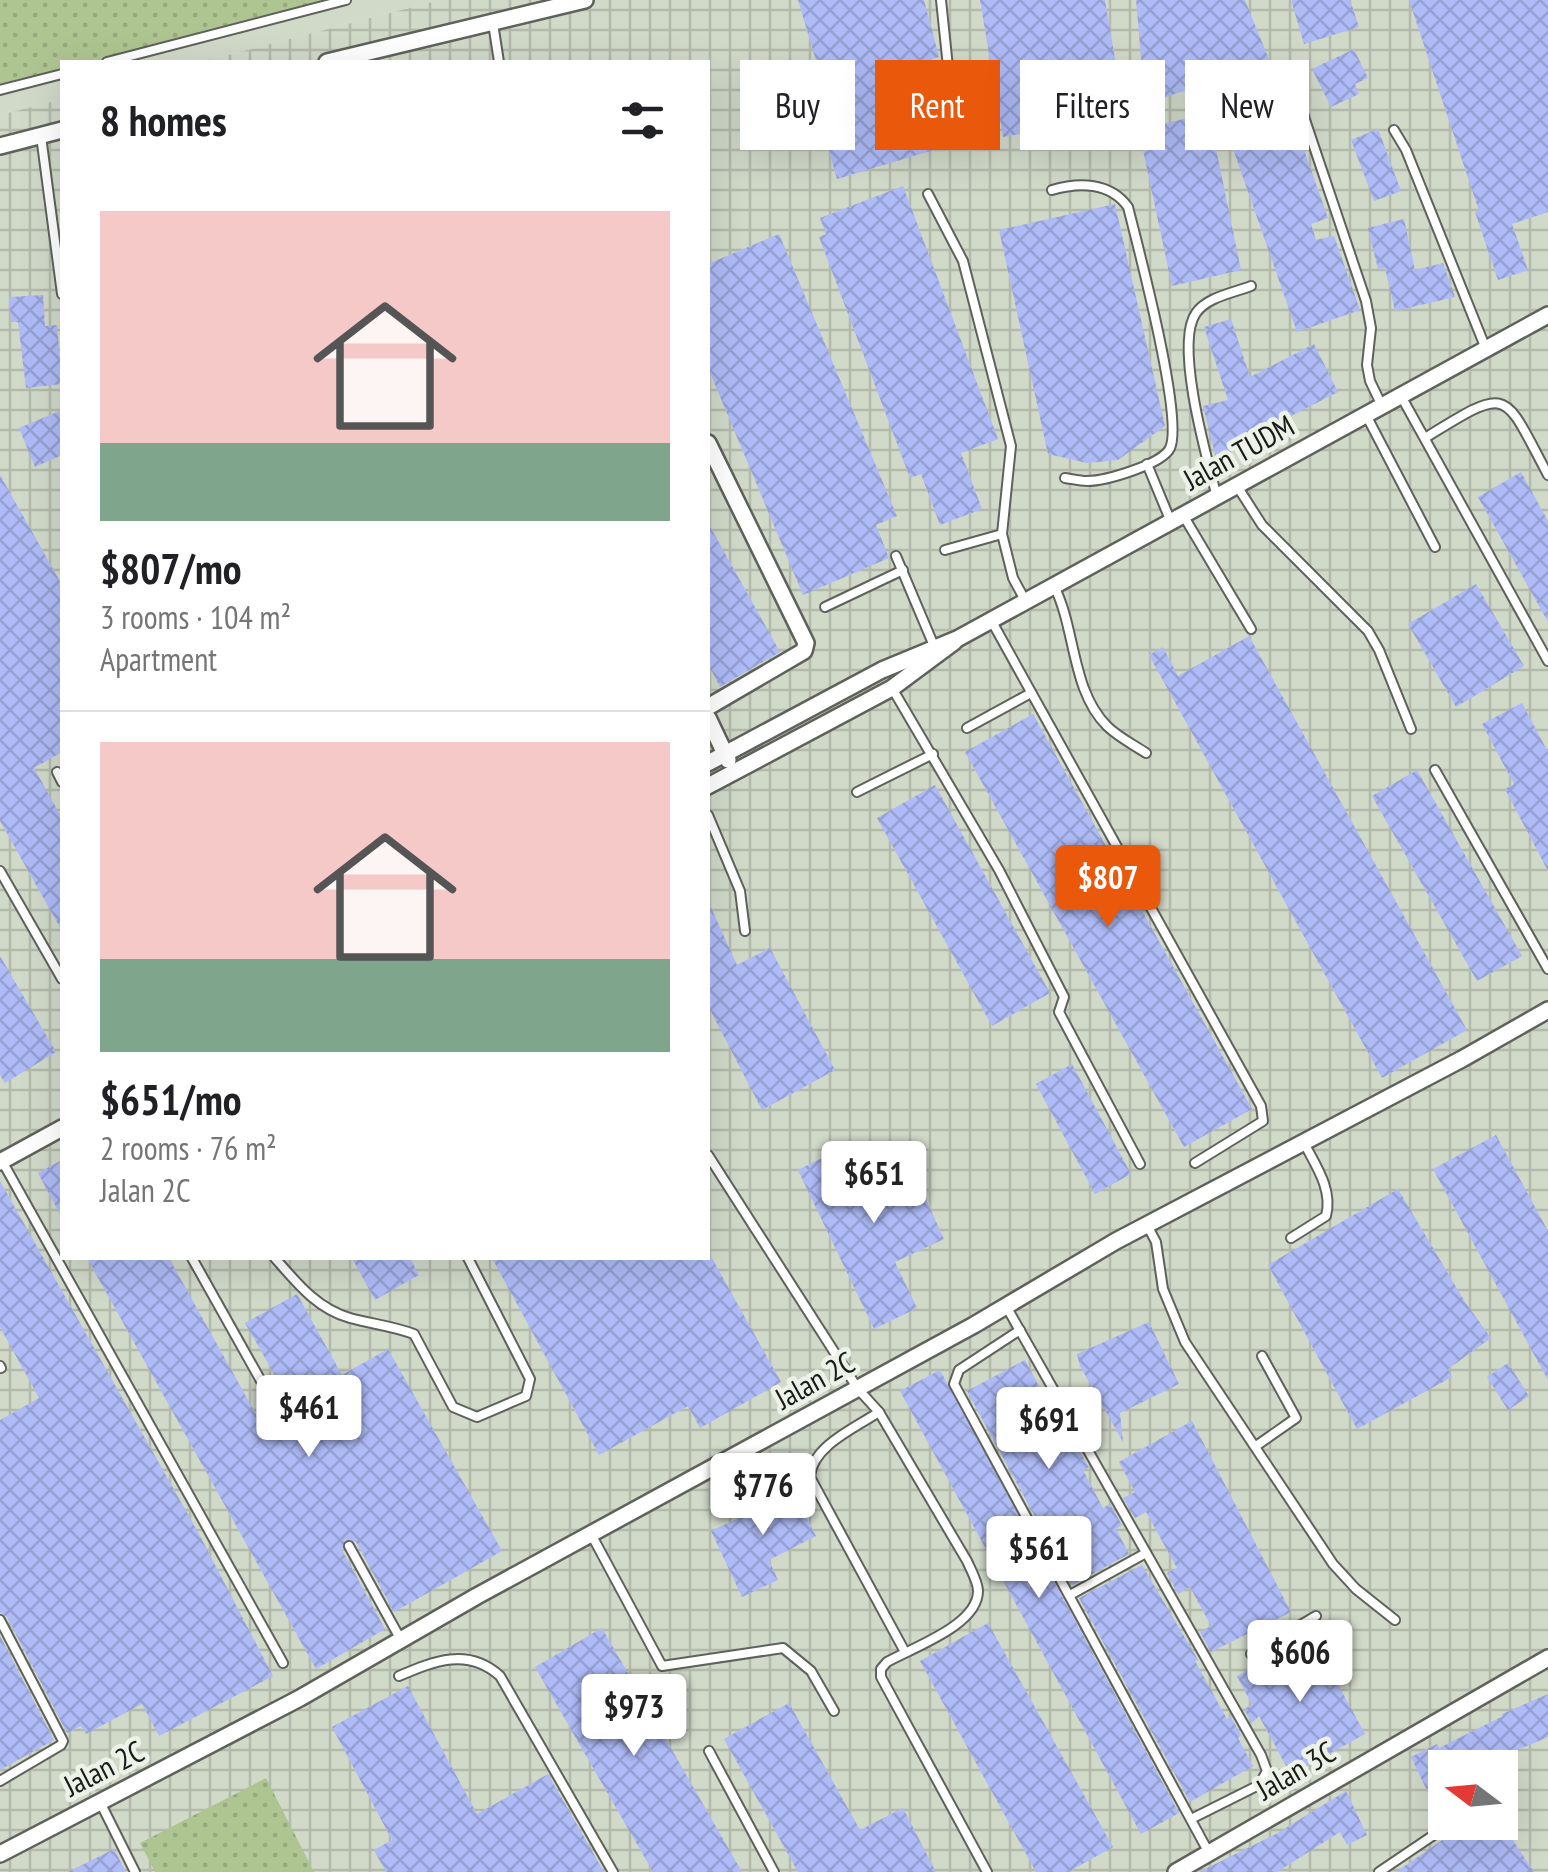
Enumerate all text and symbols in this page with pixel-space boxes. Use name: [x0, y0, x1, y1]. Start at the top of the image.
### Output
chip: Buy: [740, 60, 855, 150]
chip: Rent: [875, 60, 1000, 150]
chip: Filters: [1020, 60, 1165, 150]
chip: New: [1185, 60, 1309, 150]
text: 8 homes: [100, 93, 227, 148]
icon: filters: [615, 93, 670, 148]
icon: home: [295, 276, 475, 456]
street label: Jalan TUDM: [1175, 405, 1301, 499]
text: $807/mo: [100, 541, 242, 596]
text: 3 rooms · 104 m²: [100, 596, 291, 638]
text: Apartment: [100, 638, 217, 680]
icon: home: [295, 807, 475, 987]
pin: $807: [1049, 845, 1167, 930]
text: $807: [1077, 856, 1139, 898]
text: $651/mo: [100, 1072, 242, 1127]
text: 2 rooms · 76 m²: [100, 1127, 277, 1169]
pin: $651: [815, 1141, 933, 1226]
text: $651: [843, 1152, 905, 1194]
text: Jalan 2C: [100, 1169, 191, 1211]
street label: Jalan 2C: [767, 1342, 861, 1418]
pin: $461: [250, 1375, 368, 1460]
text: $461: [278, 1386, 340, 1428]
pin: $691: [990, 1387, 1108, 1472]
text: $691: [1018, 1398, 1080, 1440]
pin: $776: [704, 1453, 822, 1538]
text: $776: [732, 1464, 794, 1506]
pin: $561: [980, 1516, 1098, 1601]
text: $561: [1008, 1527, 1070, 1569]
pin: $606: [1241, 1620, 1359, 1705]
text: $606: [1269, 1631, 1331, 1673]
pin: $973: [575, 1674, 693, 1759]
text: $973: [603, 1685, 665, 1727]
street label: Jalan 2C: [56, 1731, 150, 1805]
street label: Jalan 3C: [1248, 1732, 1342, 1808]
north arrow: [1428, 1750, 1518, 1840]
map controls: [1428, 1750, 1518, 1840]

